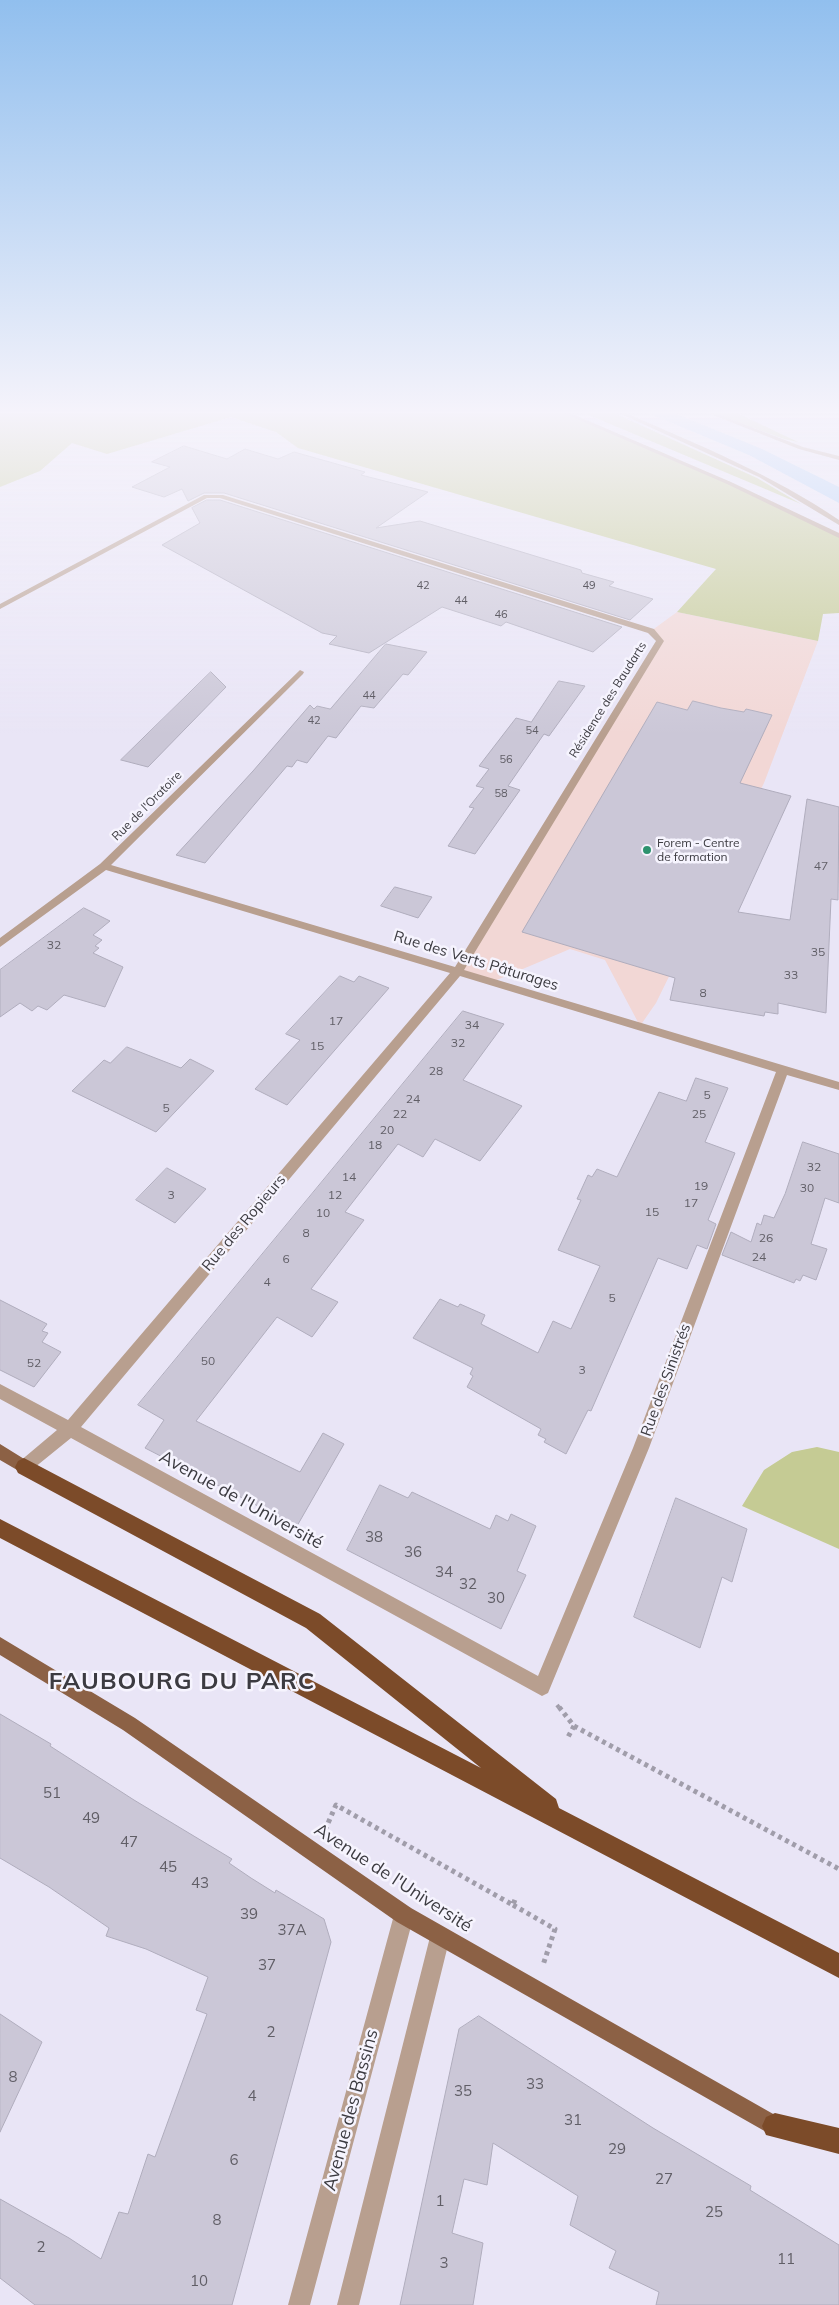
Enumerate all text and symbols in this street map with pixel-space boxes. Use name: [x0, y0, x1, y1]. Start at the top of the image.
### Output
house number: 42: [416, 579, 430, 593]
house number: 49: [582, 579, 596, 593]
house number: 44: [454, 594, 468, 608]
house number: 46: [494, 608, 508, 622]
street label: Résidence des Baudarts: [566, 639, 650, 761]
house number: 44: [362, 689, 376, 703]
house number: 42: [307, 714, 321, 728]
house number: 54: [525, 724, 539, 738]
house number: 56: [499, 753, 513, 767]
street label: Rue de l'Oratoire: [109, 768, 185, 844]
house number: 58: [494, 787, 508, 801]
place label: Forem - Centre de formation: [657, 836, 739, 864]
marker: Forem - Centre de formation: [641, 844, 653, 856]
house number: 47: [814, 859, 828, 873]
street label: Rue des Verts Pâturages: [391, 927, 561, 995]
house number: 32: [47, 938, 61, 952]
house number: 35: [811, 945, 825, 959]
house number: 33: [784, 968, 798, 982]
house number: 8: [699, 986, 707, 1000]
house number: 17: [329, 1014, 343, 1028]
house number: 34: [465, 1018, 479, 1032]
house number: 32: [451, 1036, 465, 1050]
house number: 15: [310, 1039, 324, 1053]
house number: 28: [429, 1064, 443, 1078]
house number: 5: [703, 1088, 711, 1102]
house number: 24: [406, 1092, 420, 1106]
house number: 5: [162, 1101, 170, 1115]
house number: 22: [393, 1107, 407, 1121]
house number: 25: [692, 1107, 706, 1121]
house number: 20: [380, 1123, 394, 1137]
house number: 18: [368, 1138, 382, 1152]
house number: 32: [807, 1160, 821, 1174]
house number: 14: [342, 1170, 356, 1184]
street label: Rue des Ropieurs: [198, 1171, 290, 1275]
house number: 19: [694, 1179, 708, 1193]
house number: 30: [800, 1181, 814, 1195]
house number: 3: [167, 1188, 175, 1202]
house number: 12: [328, 1188, 342, 1202]
house number: 17: [684, 1196, 698, 1210]
house number: 15: [645, 1205, 659, 1219]
house number: 10: [316, 1206, 330, 1220]
house number: 8: [302, 1226, 310, 1240]
house number: 26: [759, 1231, 773, 1245]
house number: 24: [752, 1250, 766, 1264]
house number: 6: [282, 1252, 290, 1266]
house number: 4: [263, 1275, 271, 1289]
house number: 5: [608, 1291, 616, 1305]
street label: Rue des Sinistrés: [637, 1321, 695, 1439]
house number: 50: [201, 1354, 215, 1368]
house number: 52: [27, 1356, 41, 1370]
house number: 3: [578, 1363, 586, 1377]
street label: Avenue de l'Université: [155, 1446, 327, 1554]
house number: 38: [365, 1528, 383, 1546]
house number: 36: [404, 1543, 422, 1561]
house number: 34: [435, 1563, 453, 1581]
house number: 32: [459, 1575, 477, 1593]
house number: 30: [487, 1589, 505, 1607]
district label: FAUBOURG DU PARC: [47, 1668, 317, 1696]
house number: 51: [43, 1784, 61, 1802]
house number: 49: [82, 1809, 100, 1827]
street label: Avenue de l'Université: [310, 1819, 476, 1937]
house number: 47: [120, 1833, 138, 1851]
house number: 45: [159, 1858, 177, 1876]
house number: 43: [191, 1874, 209, 1892]
house number: 39: [240, 1905, 258, 1923]
house number: 37A: [277, 1921, 307, 1939]
house number: 37: [258, 1956, 276, 1974]
house number: 2: [267, 2023, 275, 2041]
street label: Avenue des Bassins: [319, 2027, 383, 2193]
house number: 8: [9, 2068, 17, 2086]
house number: 33: [526, 2075, 544, 2093]
house number: 35: [454, 2082, 472, 2100]
house number: 4: [248, 2087, 256, 2105]
house number: 31: [564, 2111, 582, 2129]
house number: 29: [608, 2140, 626, 2158]
house number: 6: [230, 2151, 238, 2169]
house number: 27: [655, 2170, 673, 2188]
house number: 1: [436, 2192, 444, 2210]
house number: 25: [705, 2203, 723, 2221]
house number: 8: [213, 2211, 221, 2229]
house number: 2: [37, 2238, 45, 2256]
house number: 11: [777, 2250, 795, 2268]
house number: 3: [440, 2254, 448, 2272]
house number: 10: [190, 2272, 208, 2290]

